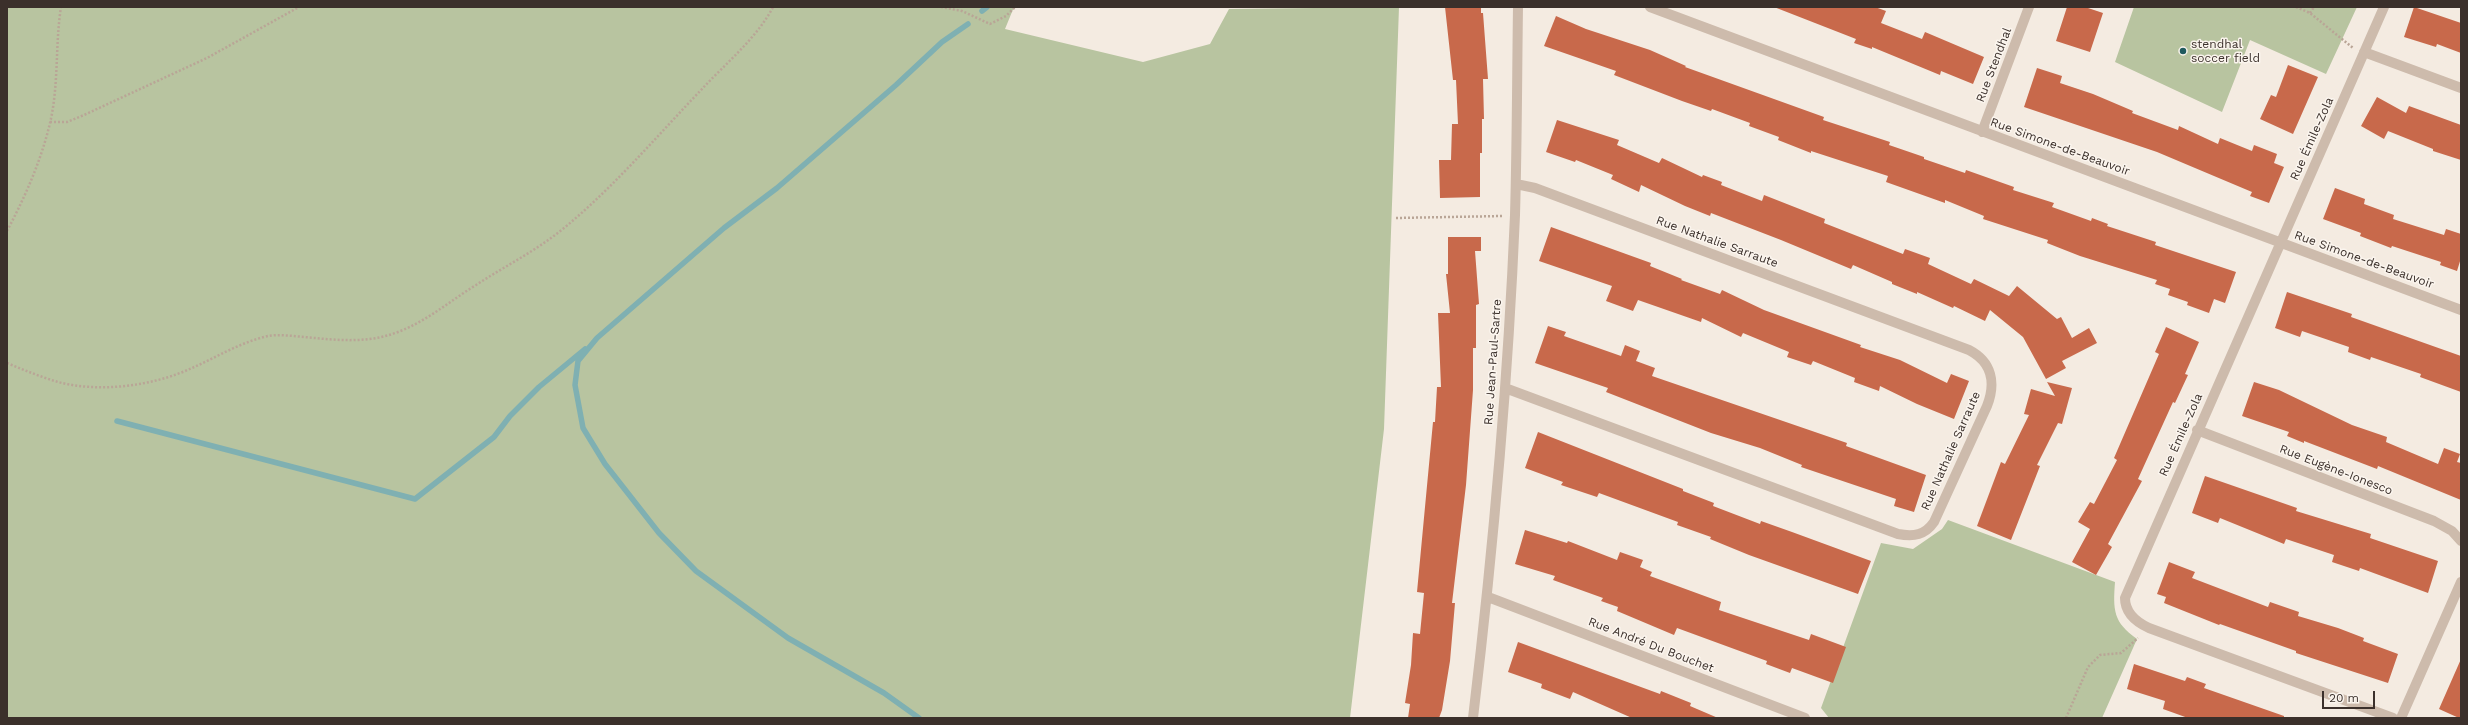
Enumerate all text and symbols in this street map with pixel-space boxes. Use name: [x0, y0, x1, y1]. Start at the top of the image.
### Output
street label: Rue Stendhal: [1973, 26, 2015, 104]
place label: stendhal soccer field: [2191, 37, 2260, 65]
marker: stendhal soccer field: [2178, 46, 2188, 56]
street label: Rue Émile-Zola: [2287, 95, 2337, 183]
street label: Rue Simone-de-Beauvoir: [1988, 115, 2132, 179]
street label: Rue Nathalie Sarraute: [1654, 213, 1780, 271]
street label: Rue Simone-de-Beauvoir: [2292, 228, 2436, 292]
street label: Rue Jean-Paul-Sartre: [1481, 299, 1505, 425]
street label: Rue Nathalie Sarraute: [1918, 389, 1984, 513]
street label: Rue Émile-Zola: [2156, 391, 2206, 479]
street label: Rue Eugène-Ionesco: [2277, 442, 2395, 498]
street label: Rue André Du Bouchet: [1586, 614, 1716, 676]
scale bar: [2324, 683, 2377, 709]
text: 20 m: [2329, 691, 2359, 705]

